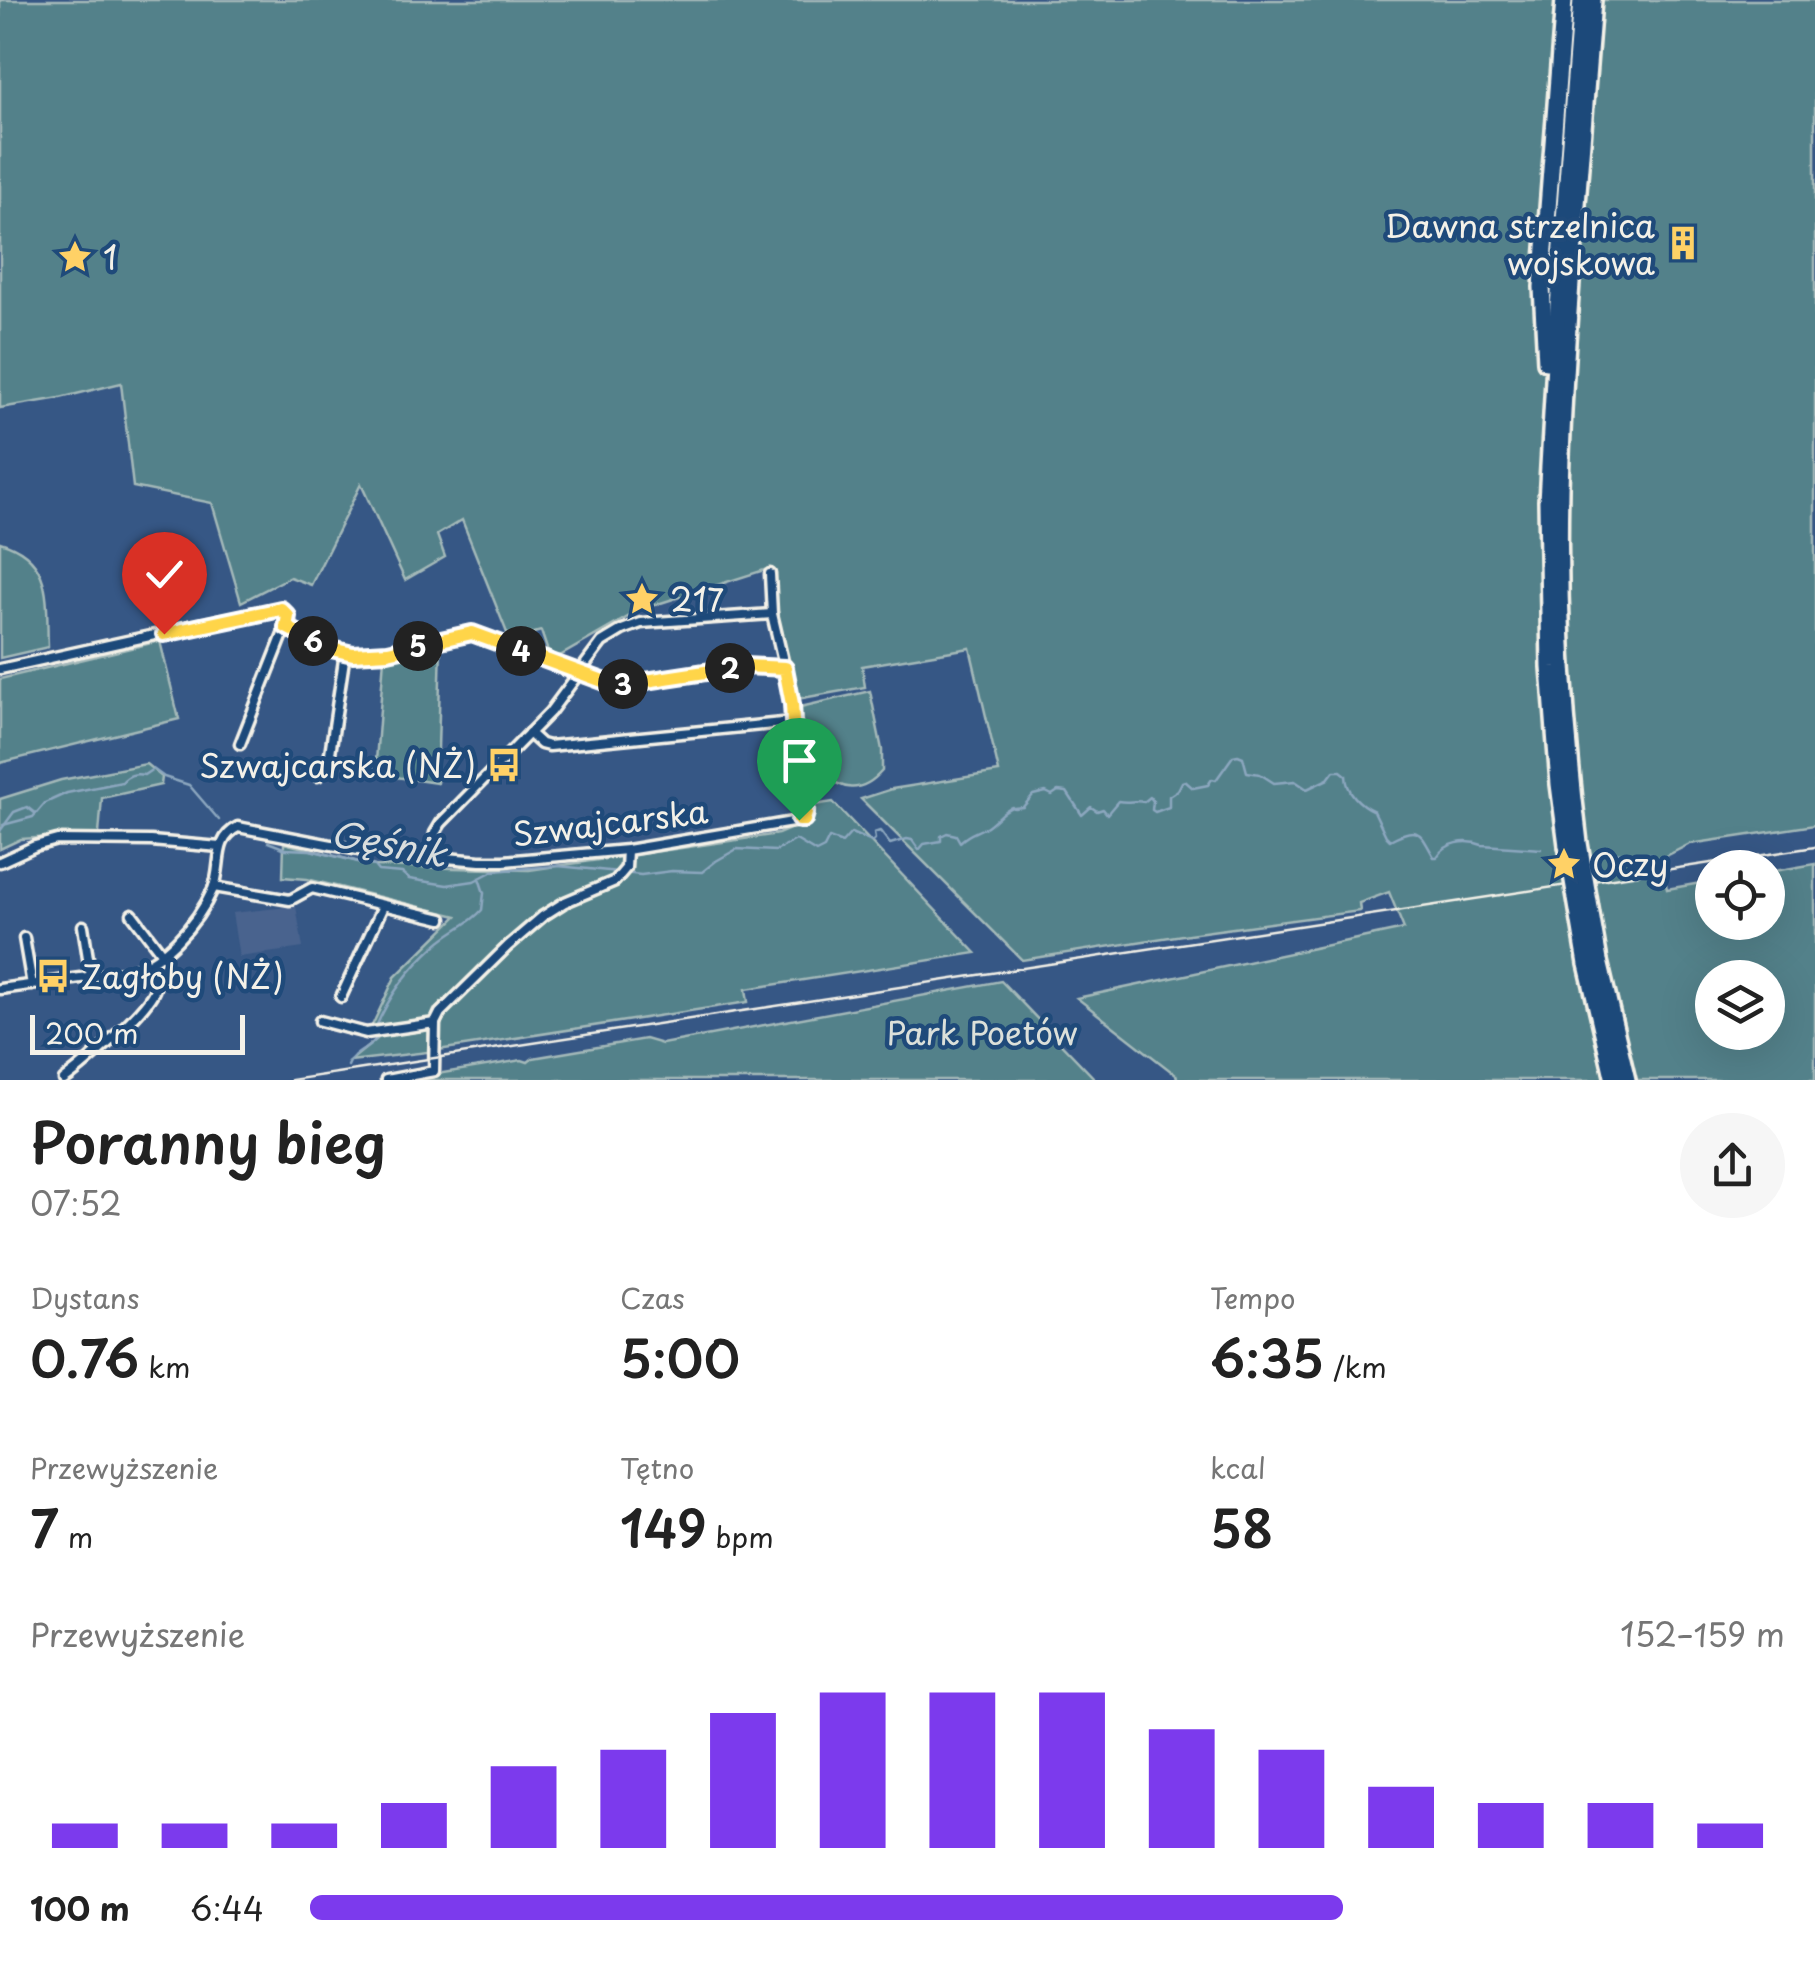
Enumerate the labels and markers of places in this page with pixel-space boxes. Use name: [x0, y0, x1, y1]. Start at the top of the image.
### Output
place label: Dawna strzelnica wojskowa: [1385, 201, 1655, 286]
building icon: Dawna strzelnica wojskowa: [1664, 224, 1702, 262]
place label: 1: [103, 233, 117, 281]
place icon: 1: [56, 238, 94, 276]
pin: [122, 532, 207, 635]
place label: 217: [670, 575, 724, 623]
place icon: 217: [623, 580, 661, 618]
pin: 6: [288, 616, 338, 666]
pin: 5: [393, 621, 443, 671]
pin: 4: [496, 626, 546, 676]
pin: 2: [705, 643, 755, 693]
pin: 3: [598, 659, 648, 709]
pin: [757, 718, 842, 821]
place label: Szwajcarska (NŻ): [199, 741, 476, 789]
bus stop icon: Szwajcarska (NŻ): [485, 746, 523, 784]
place label: Oczy: [1592, 840, 1668, 888]
place icon: Oczy: [1545, 845, 1583, 883]
place label: Zagłoby (NŻ): [81, 952, 284, 1000]
bus stop icon: Zagłoby (NŻ): [34, 957, 72, 995]

